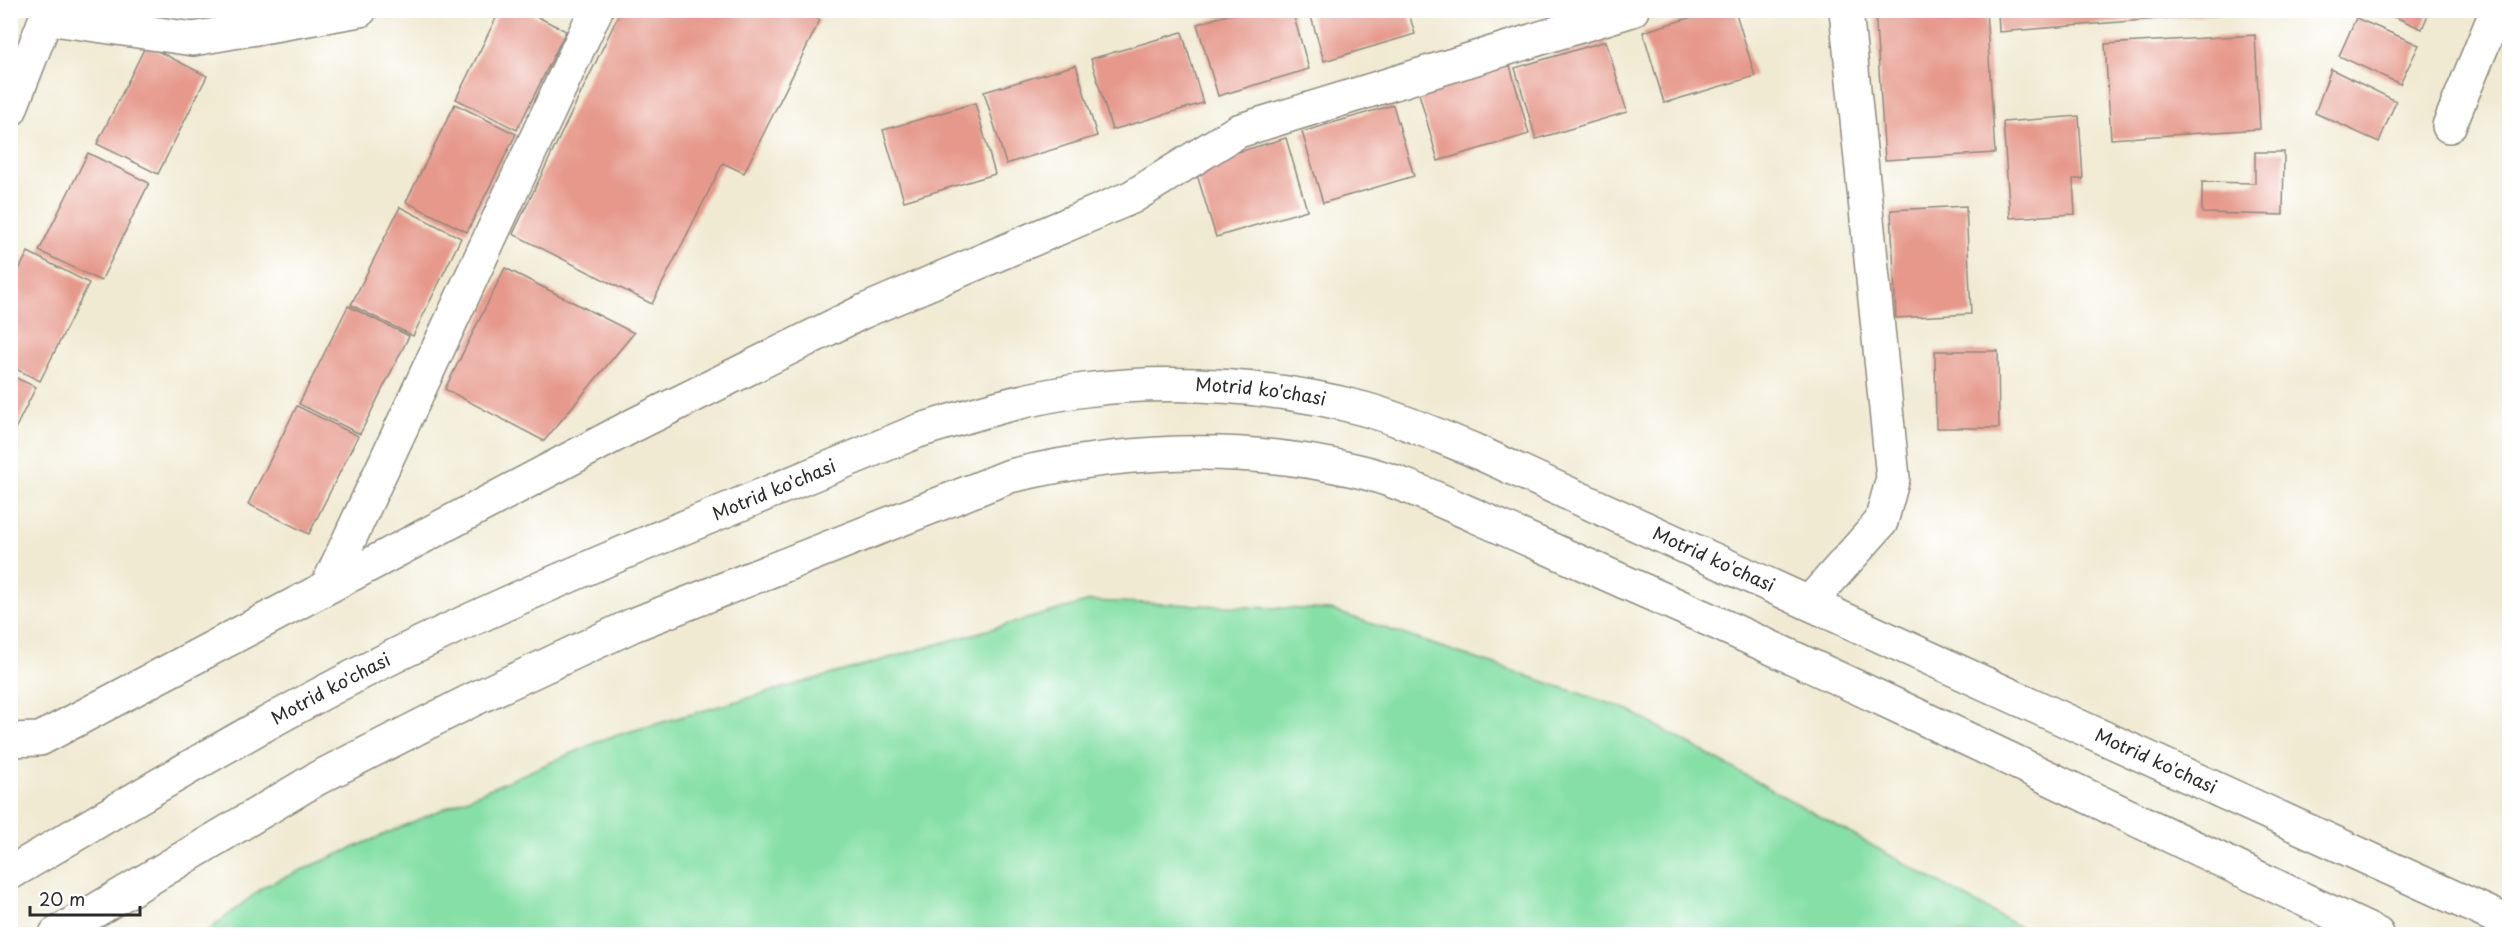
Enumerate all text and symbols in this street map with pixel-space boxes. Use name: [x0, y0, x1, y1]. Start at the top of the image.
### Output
street label: Motrid ko'chasi: [1195, 370, 1329, 412]
street label: Motrid ko'chasi: [708, 451, 840, 526]
street label: Motrid ko'chasi: [1649, 519, 1780, 598]
street label: Motrid ko'chasi: [266, 645, 395, 730]
street label: Motrid ko'chasi: [2091, 720, 2222, 800]
scale bar: [30, 879, 140, 917]
text: 20 m: [39, 885, 85, 912]

